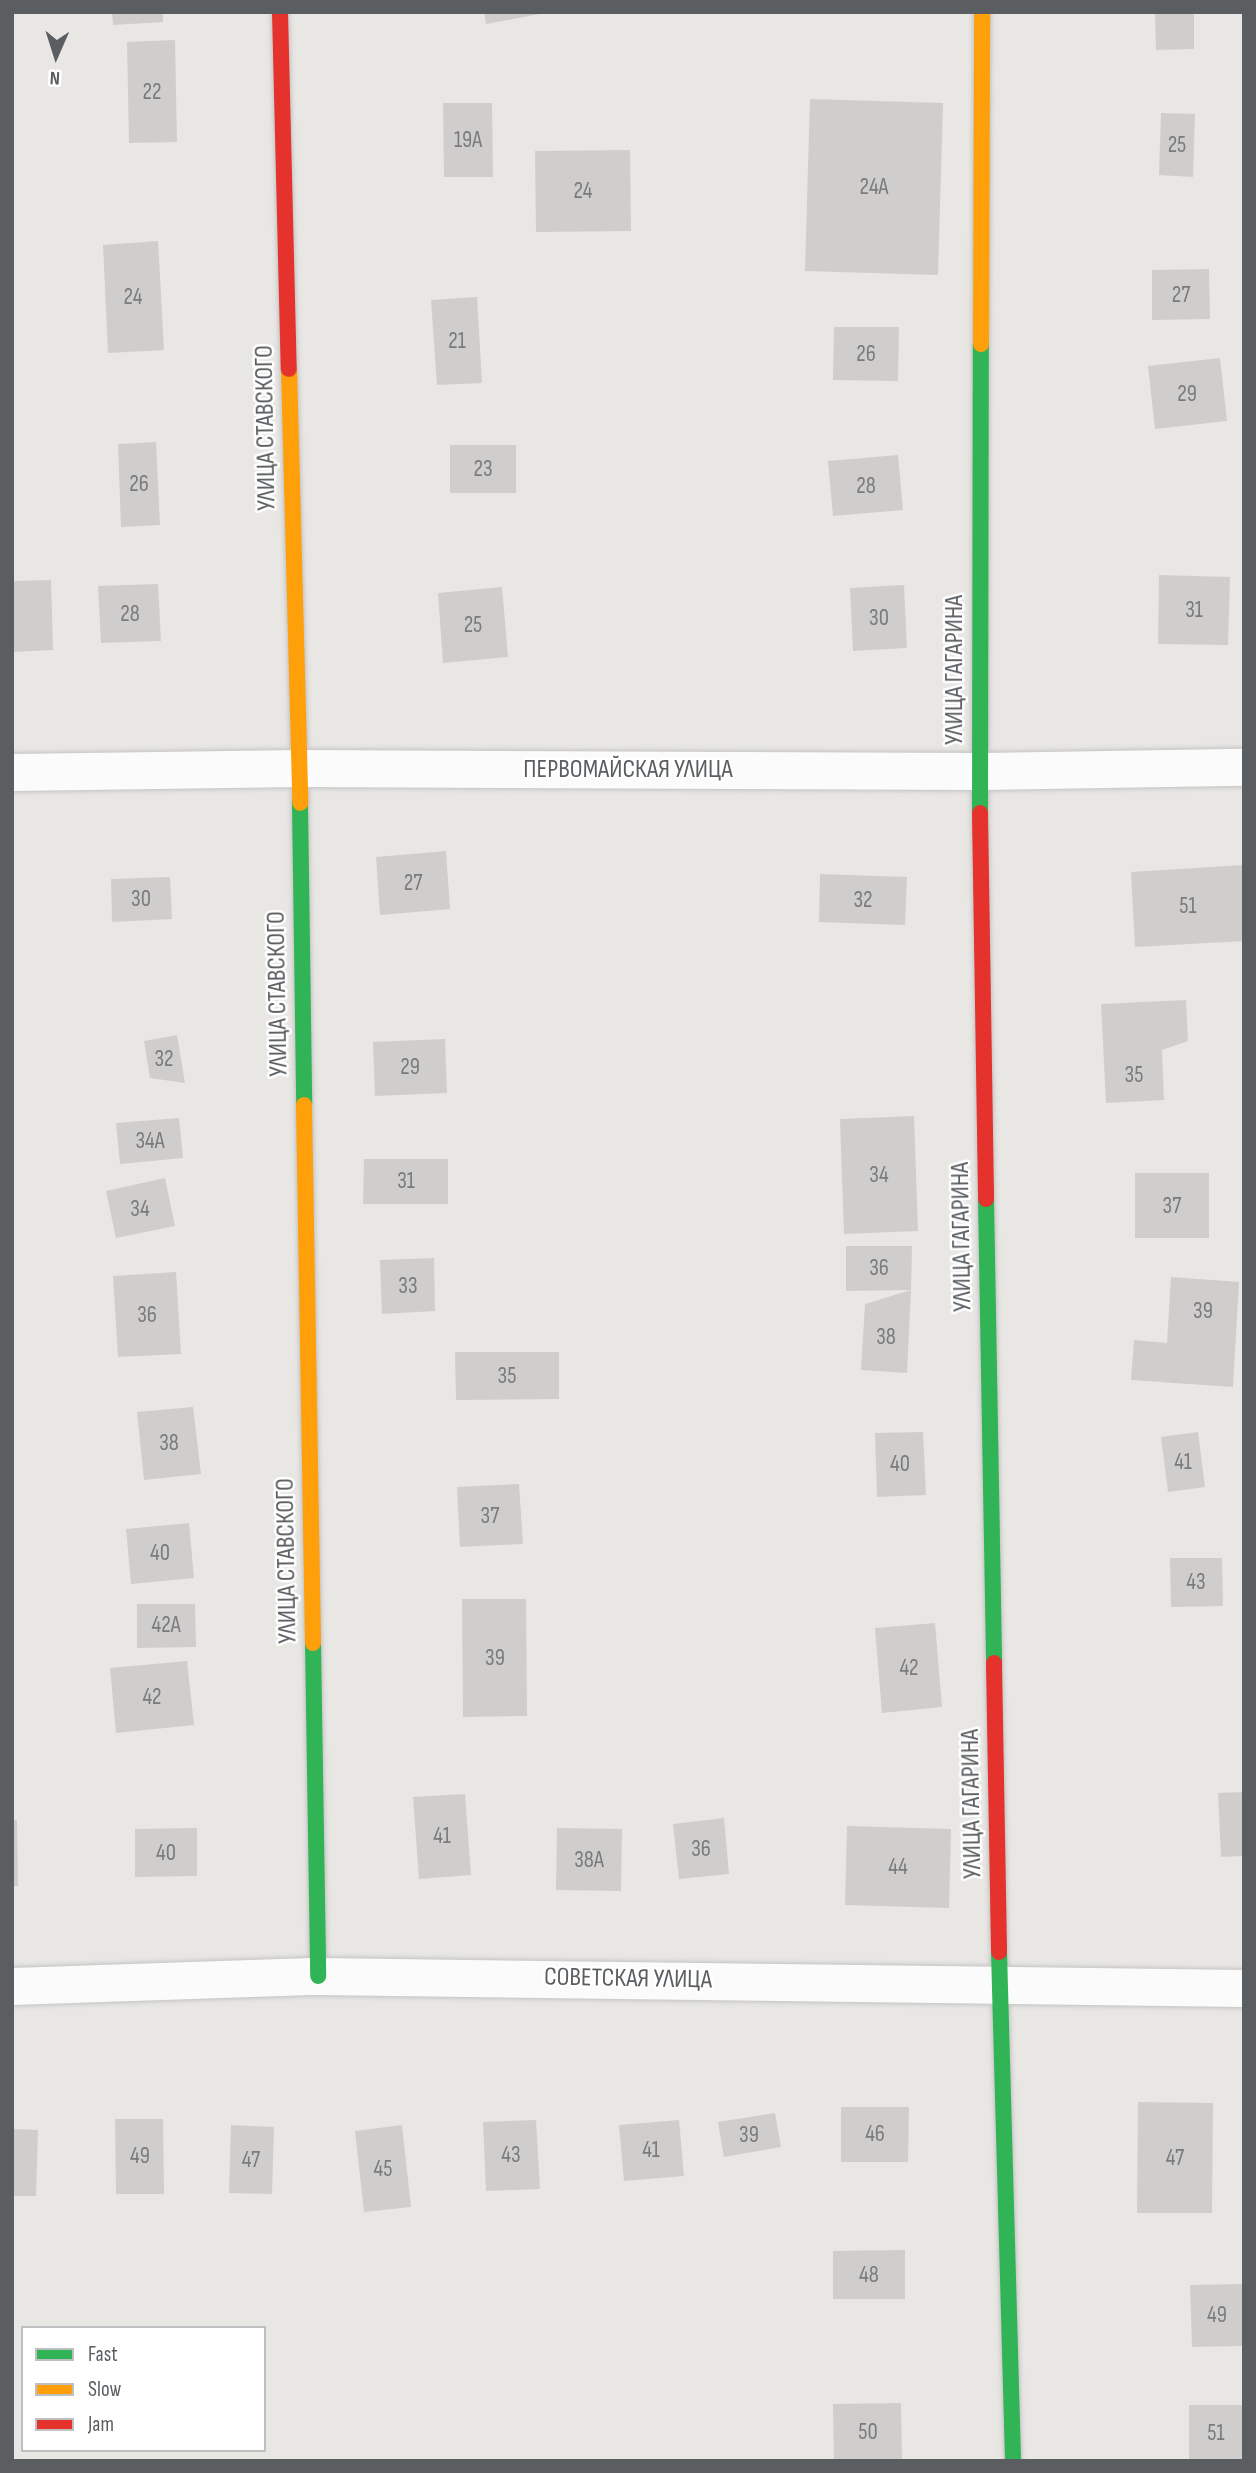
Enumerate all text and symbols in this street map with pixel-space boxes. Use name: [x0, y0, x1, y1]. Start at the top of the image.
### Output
north arrow: [21, 21, 91, 91]
text: N: [49, 66, 61, 89]
house number: 22: [143, 78, 161, 106]
house number: 19А: [454, 126, 482, 154]
house number: 25: [1168, 131, 1186, 159]
house number: 24А: [860, 173, 888, 201]
house number: 24: [574, 177, 592, 205]
house number: 27: [1172, 281, 1190, 309]
house number: 24: [124, 283, 142, 311]
house number: 21: [448, 327, 466, 355]
house number: 26: [856, 340, 876, 368]
street label: УЛИЦА СТАВСКОГО: [249, 345, 283, 511]
house number: 29: [1177, 380, 1197, 408]
house number: 23: [473, 455, 493, 483]
house number: 26: [129, 470, 149, 498]
house number: 28: [856, 472, 876, 500]
street label: УЛИЦА ГАГАРИНА: [939, 595, 971, 745]
house number: 31: [1185, 596, 1203, 624]
house number: 28: [120, 600, 140, 628]
house number: 30: [869, 604, 889, 632]
house number: 25: [464, 611, 482, 639]
street label: ПЕРВОМАЙСКАЯ УЛИЦА: [523, 754, 733, 786]
house number: 27: [404, 869, 422, 897]
house number: 30: [131, 885, 151, 913]
house number: 32: [853, 886, 873, 914]
house number: 51: [1179, 892, 1197, 920]
street label: УЛИЦА СТАВСКОГО: [261, 911, 295, 1077]
house number: 32: [154, 1045, 174, 1073]
house number: 29: [400, 1053, 420, 1081]
house number: 35: [1125, 1061, 1143, 1089]
house number: 34А: [135, 1127, 165, 1155]
house number: 34: [869, 1161, 889, 1189]
street label: УЛИЦА ГАГАРИНА: [945, 1162, 979, 1312]
house number: 31: [397, 1167, 415, 1195]
house number: 37: [1163, 1192, 1181, 1220]
house number: 34: [130, 1195, 150, 1223]
house number: 36: [869, 1254, 889, 1282]
house number: 33: [398, 1272, 418, 1300]
house number: 39: [1193, 1297, 1213, 1325]
house number: 36: [137, 1301, 157, 1329]
house number: 38: [876, 1323, 896, 1351]
house number: 35: [498, 1362, 516, 1390]
house number: 38: [159, 1429, 179, 1457]
house number: 41: [1174, 1448, 1192, 1476]
house number: 40: [890, 1450, 910, 1478]
street label: УЛИЦА СТАВСКОГО: [270, 1478, 304, 1644]
house number: 37: [481, 1502, 499, 1530]
house number: 40: [150, 1539, 170, 1567]
house number: 43: [1186, 1568, 1206, 1596]
house number: 42А: [151, 1611, 181, 1639]
house number: 39: [485, 1644, 505, 1672]
house number: 42: [899, 1654, 919, 1682]
house number: 42: [142, 1683, 162, 1711]
street label: УЛИЦА ГАГАРИНА: [955, 1729, 989, 1879]
house number: 41: [433, 1822, 451, 1850]
house number: 36: [691, 1835, 711, 1863]
house number: 40: [156, 1839, 176, 1867]
house number: 38А: [574, 1846, 604, 1874]
house number: 44: [888, 1853, 908, 1881]
street label: СОВЕТСКАЯ УЛИЦА: [544, 1962, 712, 1996]
house number: 46: [865, 2120, 885, 2148]
house number: 39: [739, 2121, 759, 2149]
house number: 41: [642, 2136, 660, 2164]
house number: 43: [501, 2141, 521, 2169]
house number: 49: [130, 2142, 150, 2170]
house number: 47: [1166, 2144, 1184, 2172]
house number: 47: [242, 2146, 260, 2174]
house number: 45: [374, 2155, 392, 2183]
house number: 48: [859, 2261, 879, 2289]
house number: 49: [1207, 2301, 1227, 2329]
legend: [21, 2326, 266, 2452]
text: Fast: [88, 2342, 118, 2367]
text: Slow: [88, 2377, 121, 2402]
text: Jam: [88, 2412, 114, 2437]
house number: 50: [858, 2418, 878, 2446]
house number: 51: [1207, 2419, 1225, 2447]

